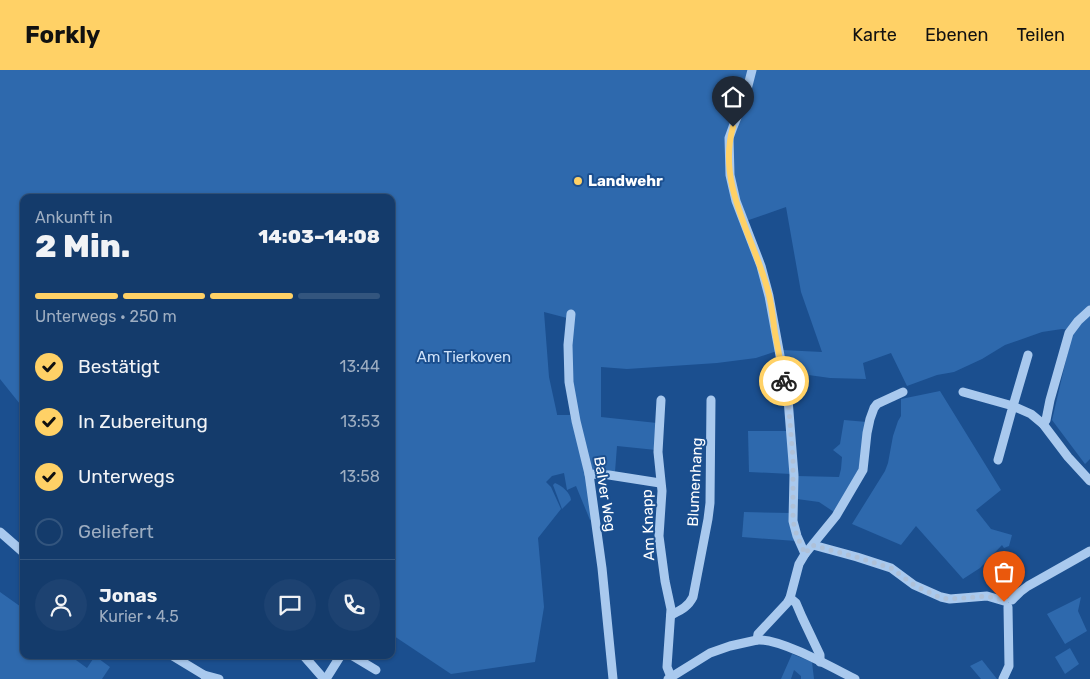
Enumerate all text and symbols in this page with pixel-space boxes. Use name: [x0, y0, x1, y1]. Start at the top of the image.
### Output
text: Forkly: [25, 21, 100, 49]
text: Karte: [852, 24, 897, 46]
text: Ebenen: [925, 24, 989, 46]
text: Teilen: [1017, 24, 1065, 46]
pin: [712, 76, 754, 127]
icon: home: [719, 83, 747, 111]
place label: Landwehr: [588, 172, 663, 190]
marker: Landwehr: [572, 175, 584, 187]
text: Ankunft in: [35, 208, 113, 227]
text: 14:03–14:08: [258, 225, 380, 248]
text: 2 Min.: [35, 227, 130, 265]
text: Unterwegs · 250 m: [35, 307, 177, 326]
park label: Am Tierkoven: [417, 348, 511, 366]
icon: check: [35, 353, 63, 381]
text: Bestätigt: [78, 355, 160, 378]
courier: [759, 356, 809, 406]
text: 13:44: [340, 357, 380, 376]
icon: bike: [770, 367, 798, 395]
icon: check: [35, 408, 63, 436]
text: In Zubereitung: [78, 410, 208, 433]
text: 13:53: [340, 412, 380, 431]
street label: Blumenhang: [684, 437, 706, 527]
street label: Balver Weg: [590, 455, 620, 533]
icon: check: [35, 463, 63, 491]
text: Unterwegs: [78, 465, 175, 488]
text: 13:58: [340, 467, 380, 486]
street label: Am Knapp: [638, 489, 658, 561]
text: Geliefert: [78, 520, 154, 543]
pin: [983, 551, 1025, 602]
icon: bag: [990, 558, 1018, 586]
button: person: [35, 579, 87, 631]
button: chat: [264, 579, 316, 631]
button: phone: [328, 579, 380, 631]
text: Jonas: [99, 584, 157, 607]
text: Kurier · 4.5: [99, 607, 179, 626]

